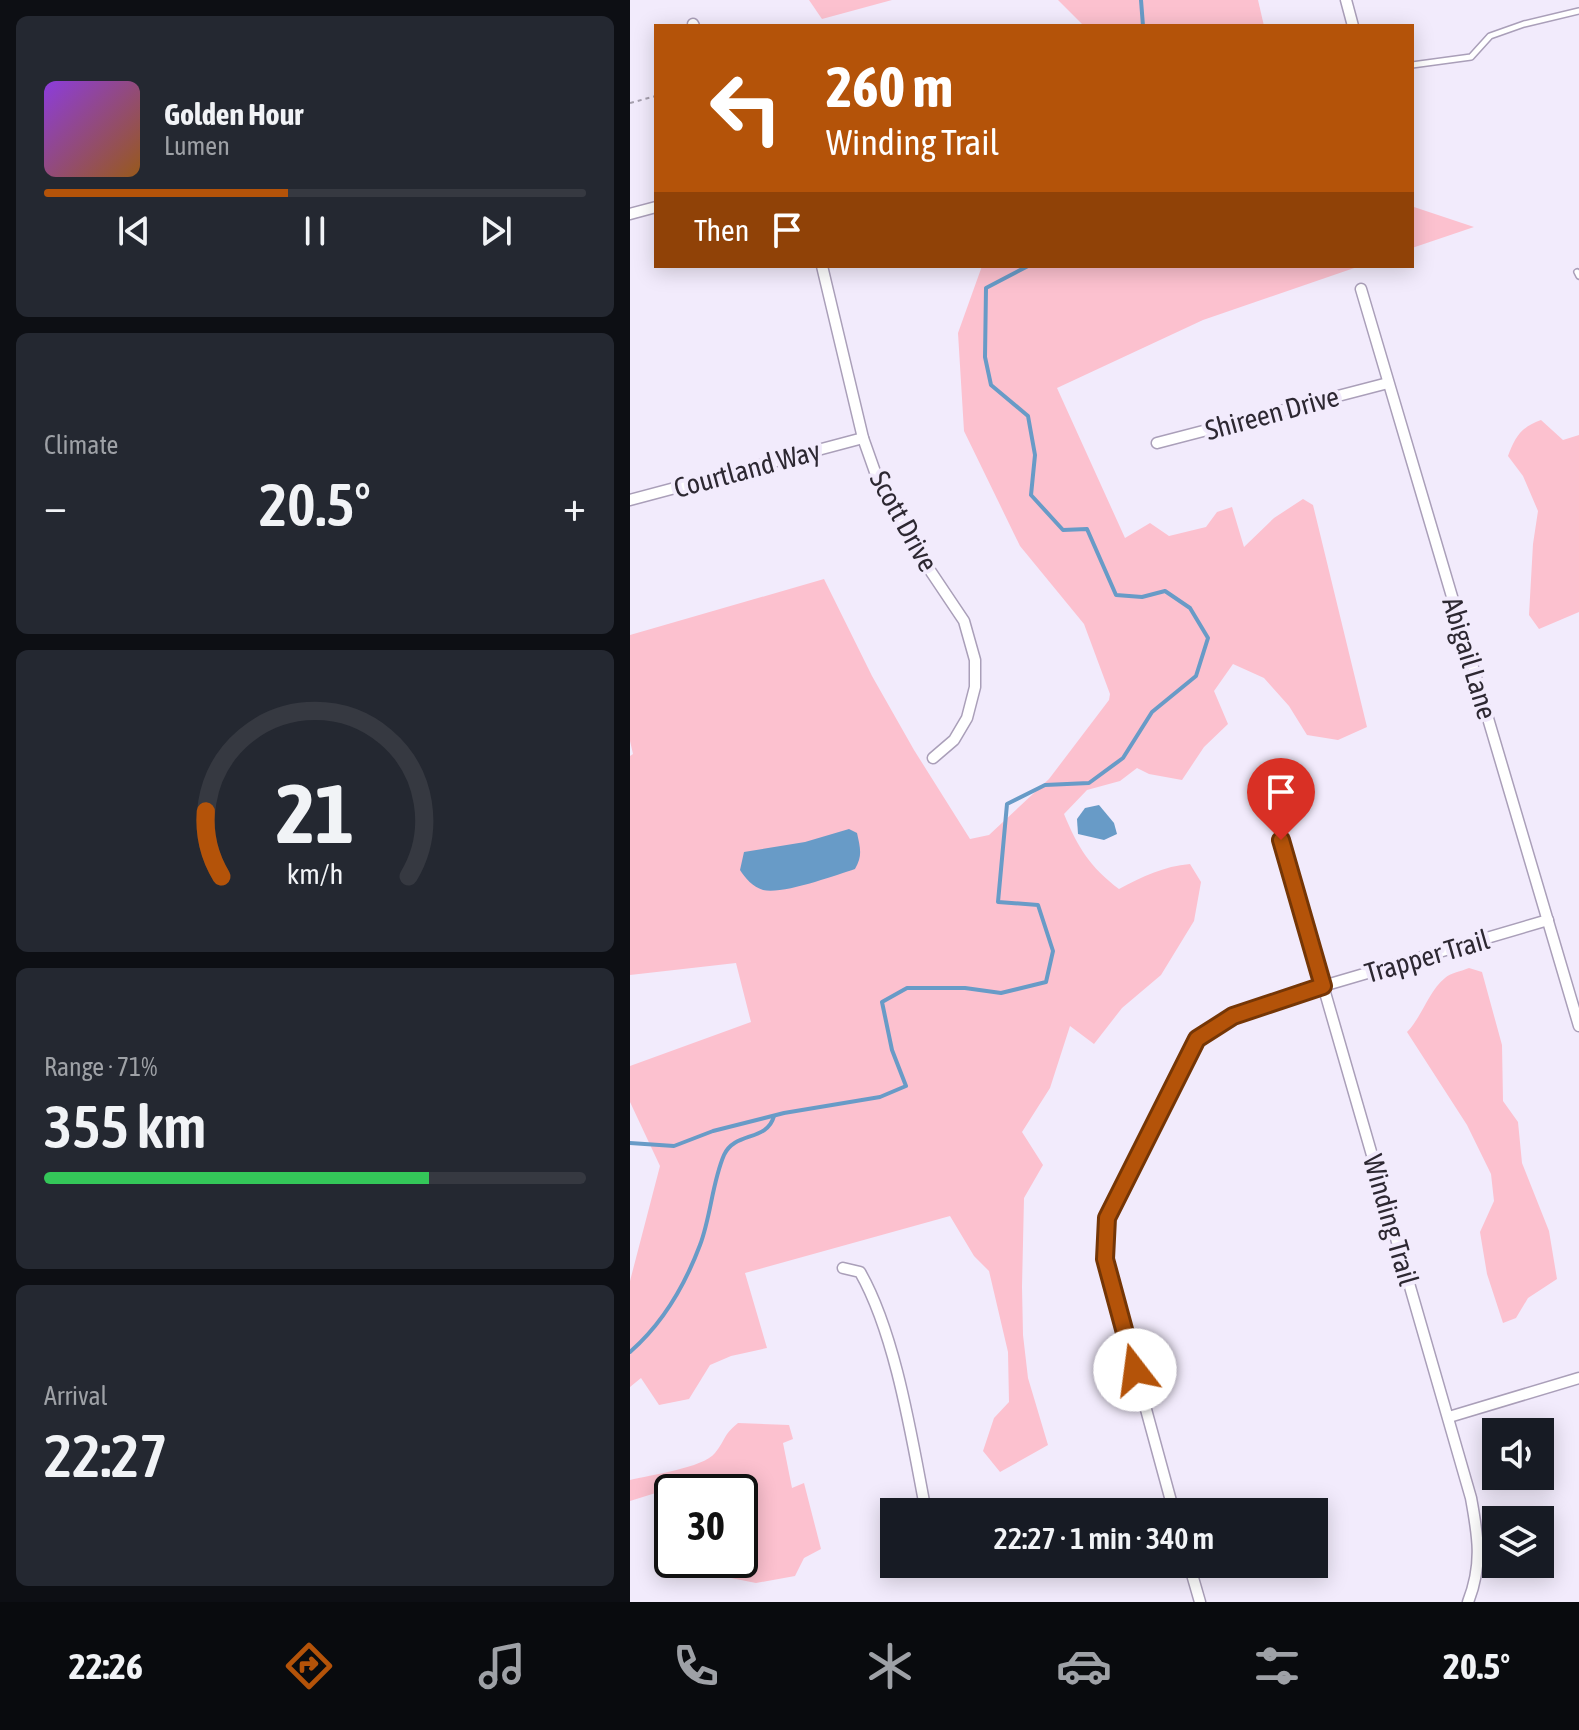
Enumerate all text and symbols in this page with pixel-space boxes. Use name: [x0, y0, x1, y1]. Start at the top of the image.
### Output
text: 260 m: [826, 55, 953, 119]
icon: left: [694, 56, 798, 160]
text: Golden Hour: [164, 97, 303, 131]
text: Winding Trail: [826, 121, 999, 163]
text: Lumen: [164, 131, 230, 161]
icon: arrive: [765, 208, 809, 252]
icon: previous: [112, 209, 156, 253]
icon: pause: [293, 209, 337, 253]
icon: next: [474, 209, 518, 253]
text: Then: [694, 213, 749, 247]
street label: Shireen Drive: [1202, 380, 1342, 446]
text: Climate: [44, 430, 118, 460]
street label: Courtland Way: [670, 434, 824, 504]
street label: Scott Drive: [863, 465, 945, 577]
text: 20.5°: [259, 470, 371, 539]
text: −: [44, 480, 67, 530]
text: +: [563, 480, 586, 530]
street label: Abigail Lane: [1436, 593, 1504, 723]
pin: [1247, 758, 1315, 840]
text: 21: [276, 765, 354, 861]
icon: arrive: [1259, 770, 1303, 814]
text: km/h: [287, 857, 343, 890]
street label: Trapper Trail: [1361, 923, 1493, 989]
text: Range · 71%: [44, 1052, 157, 1082]
text: 355 km: [44, 1092, 206, 1161]
street label: Winding Trail: [1357, 1151, 1425, 1290]
position arrow: [1093, 1328, 1177, 1412]
text: Arrival: [44, 1381, 108, 1411]
map controls: [1482, 1418, 1554, 1578]
button: sound: [1482, 1418, 1554, 1490]
text: 22:27: [44, 1421, 167, 1490]
speed limit sign: 30: [654, 1474, 758, 1578]
button: layers: [1482, 1506, 1554, 1578]
text: 22:27 · 1 min · 340 m: [994, 1521, 1214, 1555]
icon: directions: [281, 1638, 337, 1694]
icon: music: [474, 1638, 530, 1694]
icon: phone: [668, 1638, 724, 1694]
icon: climate: [862, 1638, 918, 1694]
icon: car: [1056, 1638, 1112, 1694]
icon: filters: [1249, 1638, 1305, 1694]
text: 22:26: [69, 1645, 143, 1687]
text: 20.5°: [1443, 1645, 1510, 1687]

